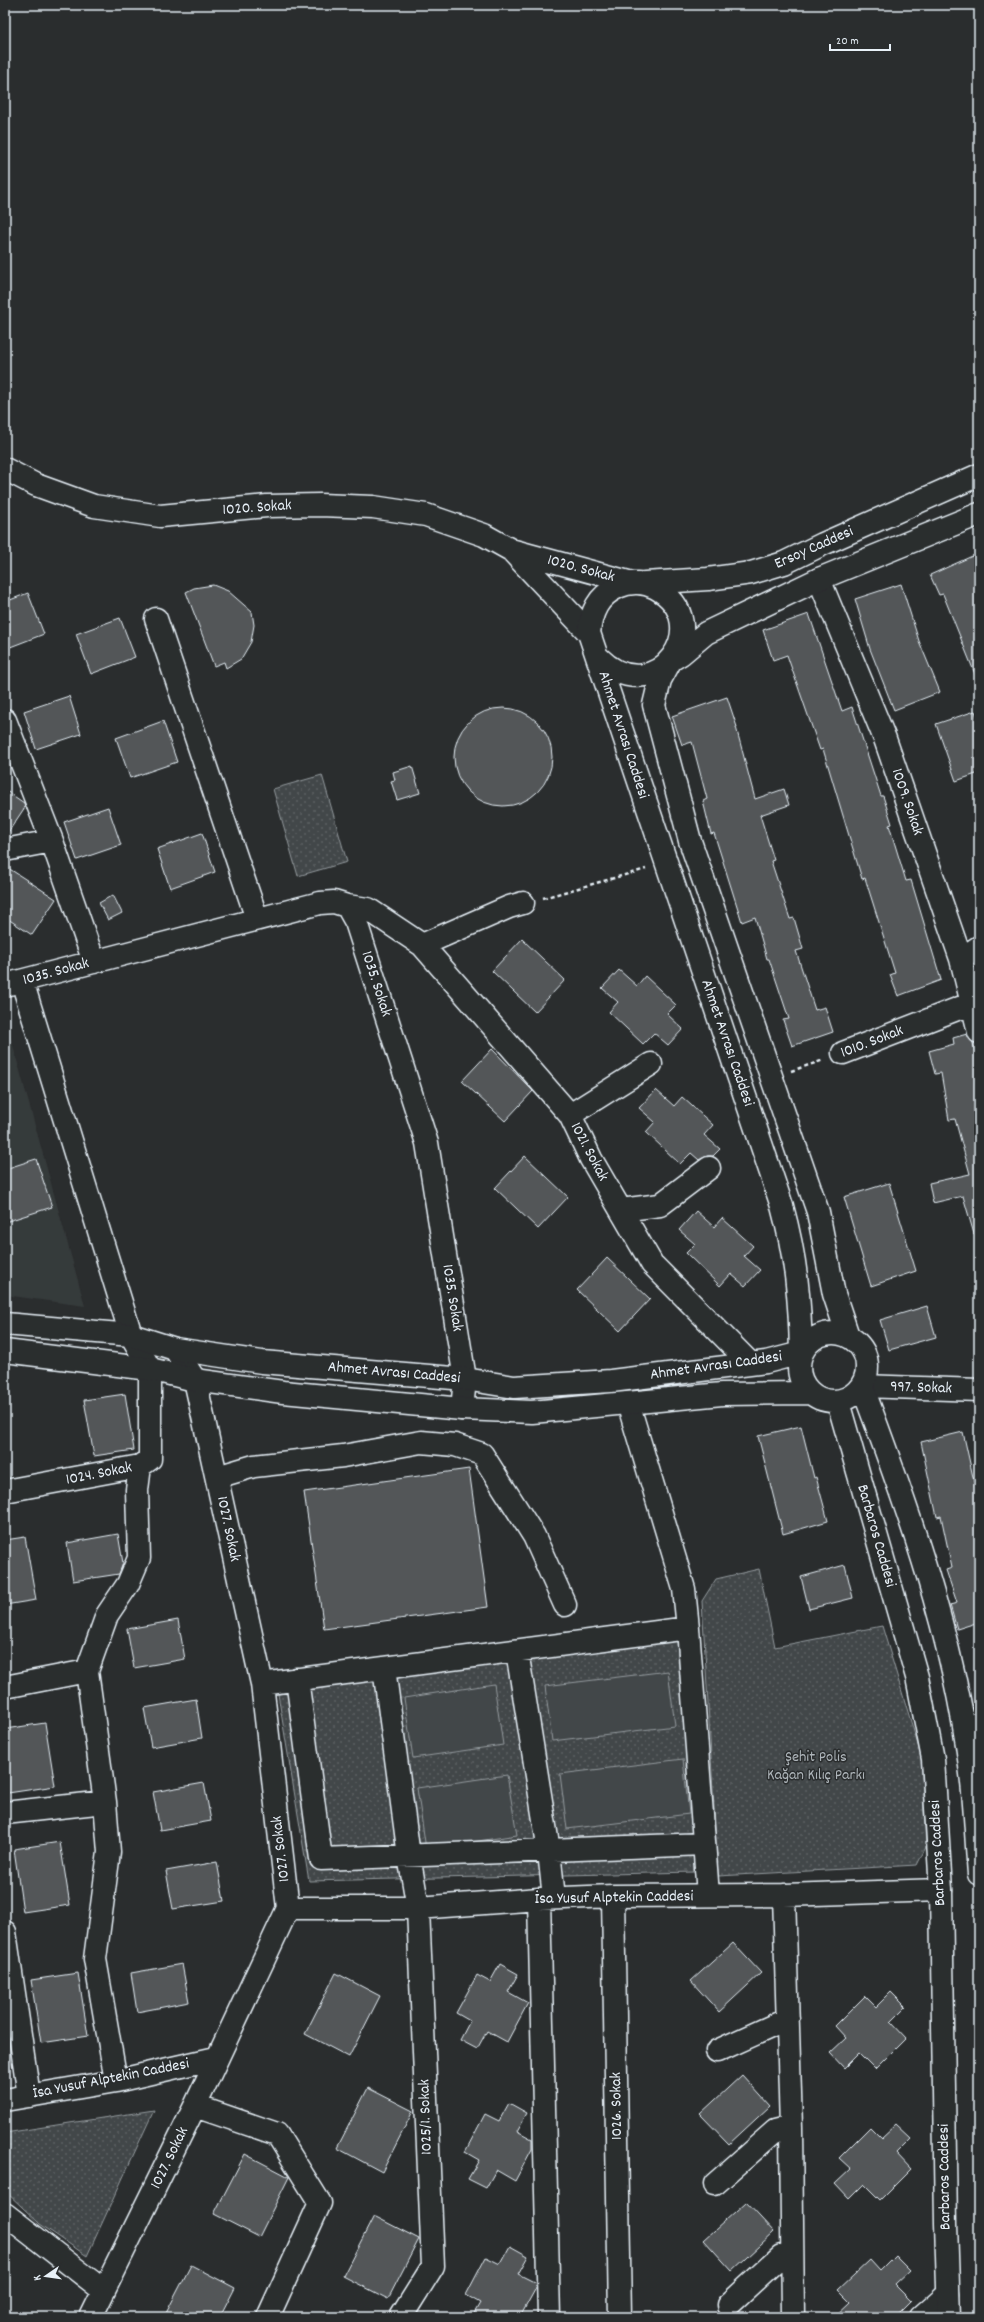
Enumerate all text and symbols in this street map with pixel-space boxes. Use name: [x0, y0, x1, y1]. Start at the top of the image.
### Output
scale bar: [830, 26, 890, 52]
text: 20 m: [836, 33, 859, 50]
street label: 1020. Sokak: [222, 494, 292, 522]
street label: Ersoy Caddesi: [771, 520, 857, 576]
street label: 1020. Sokak: [545, 549, 617, 589]
street label: Ahmet Avrası Caddesi: [592, 668, 655, 802]
street label: 1009. Sokak: [885, 765, 929, 839]
street label: 1035. Sokak: [355, 948, 397, 1020]
street label: 1035. Sokak: [20, 952, 92, 992]
street label: Ahmet Avrası Caddesi: [694, 976, 760, 1110]
street label: 1010. Sokak: [837, 1020, 907, 1064]
street label: 1021. Sokak: [564, 1118, 614, 1186]
street label: 1035. Sokak: [435, 1263, 469, 1333]
street label: Ahmet Avrası Caddesi: [649, 1345, 784, 1387]
street label: Ahmet Avrası Caddesi: [327, 1356, 461, 1390]
street label: 997. Sokak: [890, 1375, 952, 1401]
street label: 1024. Sokak: [64, 1456, 134, 1492]
street label: Barbaros Caddesi: [850, 1482, 902, 1590]
street label: 1027. Sokak: [210, 1494, 246, 1564]
park label: Şehit Polis Kağan Kılıç Parkı: [767, 1746, 865, 1787]
street label: Barbaros Caddesi: [924, 1799, 952, 1907]
street label: 1027. Sokak: [266, 1815, 296, 1883]
street label: İsa Yusuf Alptekin Caddesi: [535, 1885, 694, 1911]
street label: İsa Yusuf Alptekin Caddesi: [31, 2053, 191, 2105]
street label: 1026. Sokak: [605, 2072, 629, 2140]
street label: 1025/1. Sokak: [413, 2079, 439, 2155]
street label: 1027. Sokak: [145, 2123, 195, 2193]
street label: Barbaros Caddesi: [933, 2124, 957, 2230]
north arrow: [26, 2256, 66, 2296]
text: K: [30, 2274, 47, 2282]

